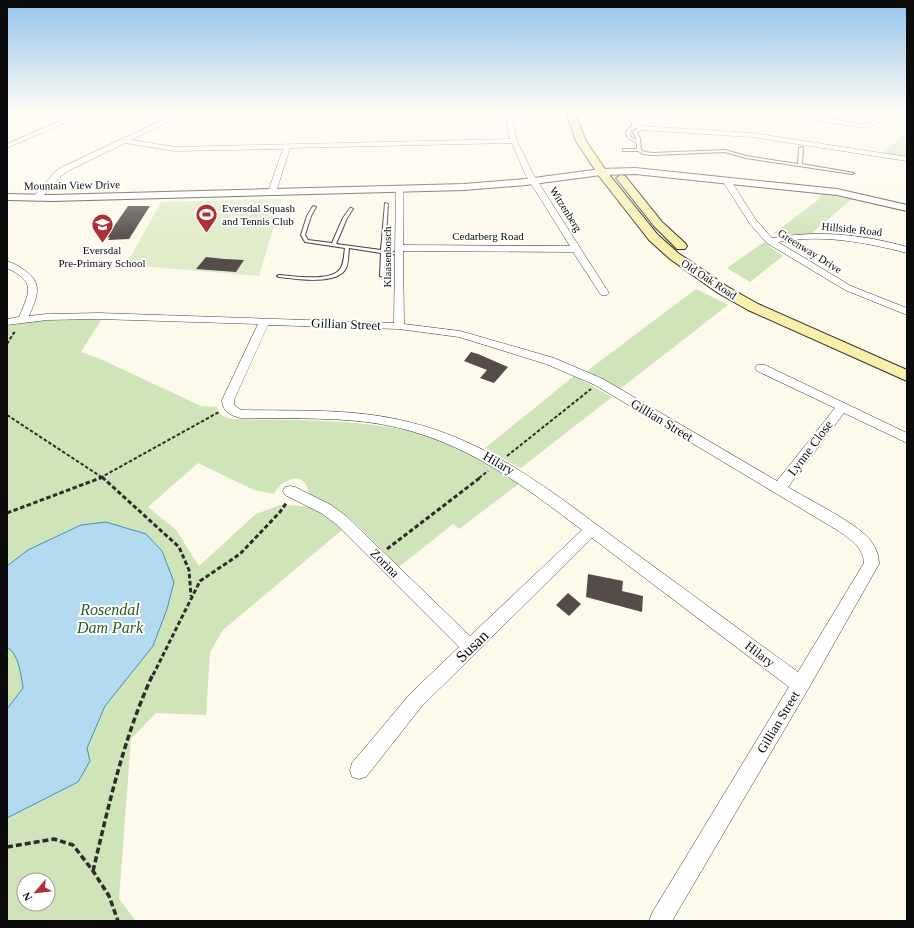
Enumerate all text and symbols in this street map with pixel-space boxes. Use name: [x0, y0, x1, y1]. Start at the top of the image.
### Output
street label: Mountain View Drive: [24, 178, 120, 192]
street label: Witzenberg: [547, 184, 585, 234]
sports icon: Eversdal Squash and Tennis Club: [194, 201, 220, 234]
place label: Eversdal Squash and Tennis Club: [222, 202, 296, 227]
school or university icon: Eversdal Pre-Primary School: [89, 211, 115, 244]
street label: Hillside Road: [821, 220, 883, 238]
street label: Klaasenbosch: [381, 226, 393, 288]
street label: Greenway Drive: [776, 227, 844, 275]
street label: Cedarberg Road: [452, 230, 524, 242]
place label: Eversdal Pre-Primary School: [58, 244, 146, 269]
street label: Old Oak Road: [679, 257, 739, 302]
street label: Gillian Street: [311, 315, 381, 333]
street label: Gillian Street: [628, 396, 696, 445]
street label: Lynne Close: [784, 417, 836, 479]
street label: Hilary: [481, 448, 518, 478]
street label: Zorina: [367, 545, 403, 581]
park label: Rosendal Dam Park: [76, 601, 144, 636]
street label: Susan: [452, 627, 492, 665]
street label: Hilary: [742, 638, 778, 670]
street label: Gillian Street: [754, 688, 803, 756]
north arrow: [16, 872, 56, 912]
text: N: [20, 890, 34, 903]

